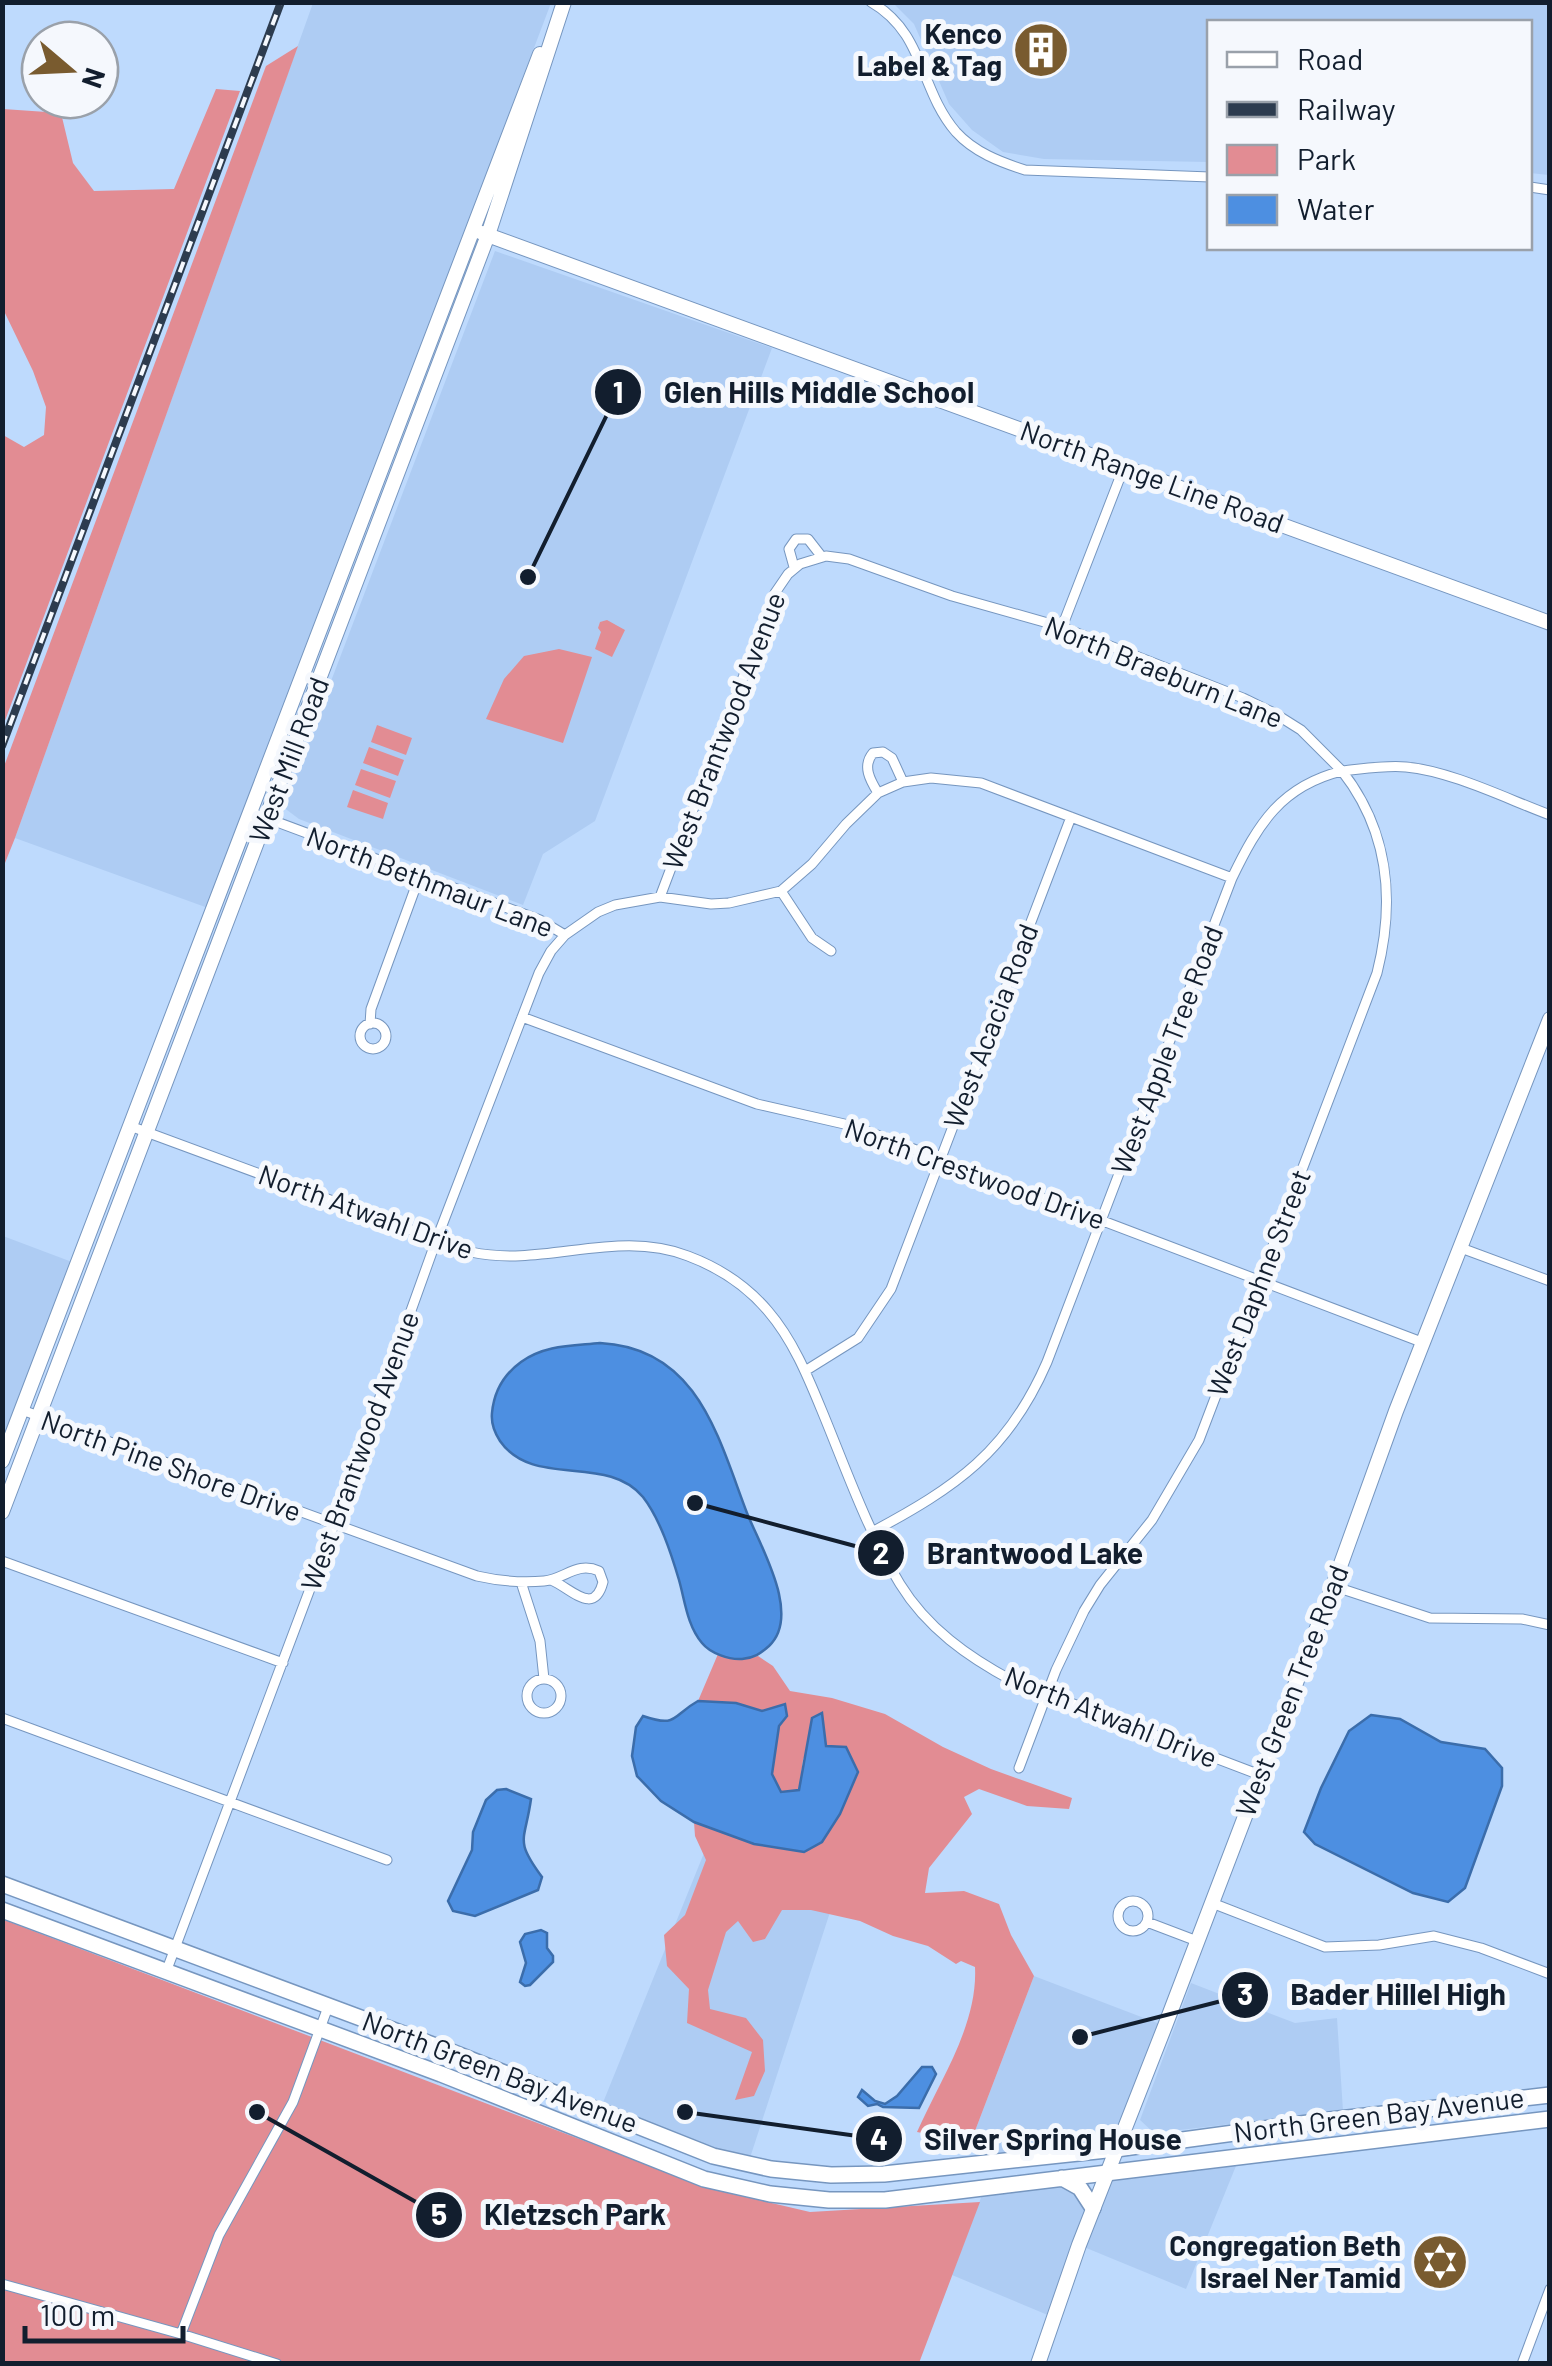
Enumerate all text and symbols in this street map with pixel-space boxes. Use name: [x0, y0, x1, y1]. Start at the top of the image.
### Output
place label: Kenco Label & Tag: [857, 16, 1002, 82]
north arrow: [20, 20, 120, 120]
building icon: Kenco Label & Tag: [1011, 20, 1071, 80]
legend: [1207, 20, 1532, 250]
text: Road: [1297, 40, 1363, 76]
text: N: [75, 64, 114, 93]
text: Railway: [1297, 90, 1396, 126]
text: Park: [1297, 140, 1356, 176]
text: Water: [1297, 190, 1375, 226]
callout: Glen Hills Middle School: [593, 362, 994, 422]
text: 1: [613, 373, 623, 409]
text: Glen Hills Middle School: [664, 373, 974, 409]
street label: North Range Line Road: [1016, 413, 1289, 540]
street label: West Brantwood Avenue: [654, 587, 792, 874]
street label: North Braeburn Lane: [1040, 608, 1288, 734]
street label: West Mill Road: [241, 672, 335, 847]
street label: North Bethmaur Lane: [302, 818, 559, 944]
street label: West Acacia Road: [935, 919, 1045, 1133]
street label: West Apple Tree Road: [1103, 920, 1229, 1179]
street label: North Crestwood Drive: [841, 1110, 1110, 1236]
street label: North Atwahl Drive: [254, 1156, 478, 1266]
street label: West Daphne Street: [1199, 1164, 1317, 1401]
street label: West Brantwood Avenue: [293, 1306, 425, 1595]
street label: North Pine Shore Drive: [37, 1402, 306, 1528]
callout: Brantwood Lake: [856, 1523, 1163, 1583]
text: 2: [873, 1534, 889, 1570]
text: Brantwood Lake: [927, 1534, 1143, 1570]
street label: West Green Tree Road: [1227, 1560, 1355, 1821]
street label: North Atwahl Drive: [1000, 1658, 1223, 1774]
callout: Bader Hillel High: [1220, 1965, 1526, 2025]
text: 3: [1237, 1975, 1253, 2011]
text: Bader Hillel High: [1290, 1975, 1506, 2011]
street label: North Green Bay Avenue: [358, 2003, 643, 2139]
street label: North Green Bay Avenue: [1232, 2079, 1526, 2149]
callout: Silver Spring House: [854, 2109, 1202, 2169]
text: 4: [870, 2120, 888, 2156]
text: Silver Spring House: [924, 2120, 1182, 2156]
callout: Kletzsch Park: [414, 2185, 686, 2245]
text: 5: [431, 2195, 447, 2231]
text: Kletzsch Park: [484, 2195, 666, 2231]
place label: Congregation Beth Israel Ner Tamid: [1169, 2228, 1401, 2294]
synagogue icon: Congregation Beth Israel Ner Tamid: [1410, 2232, 1470, 2292]
scale bar: [25, 2281, 182, 2343]
text: 100 m: [40, 2296, 115, 2332]

